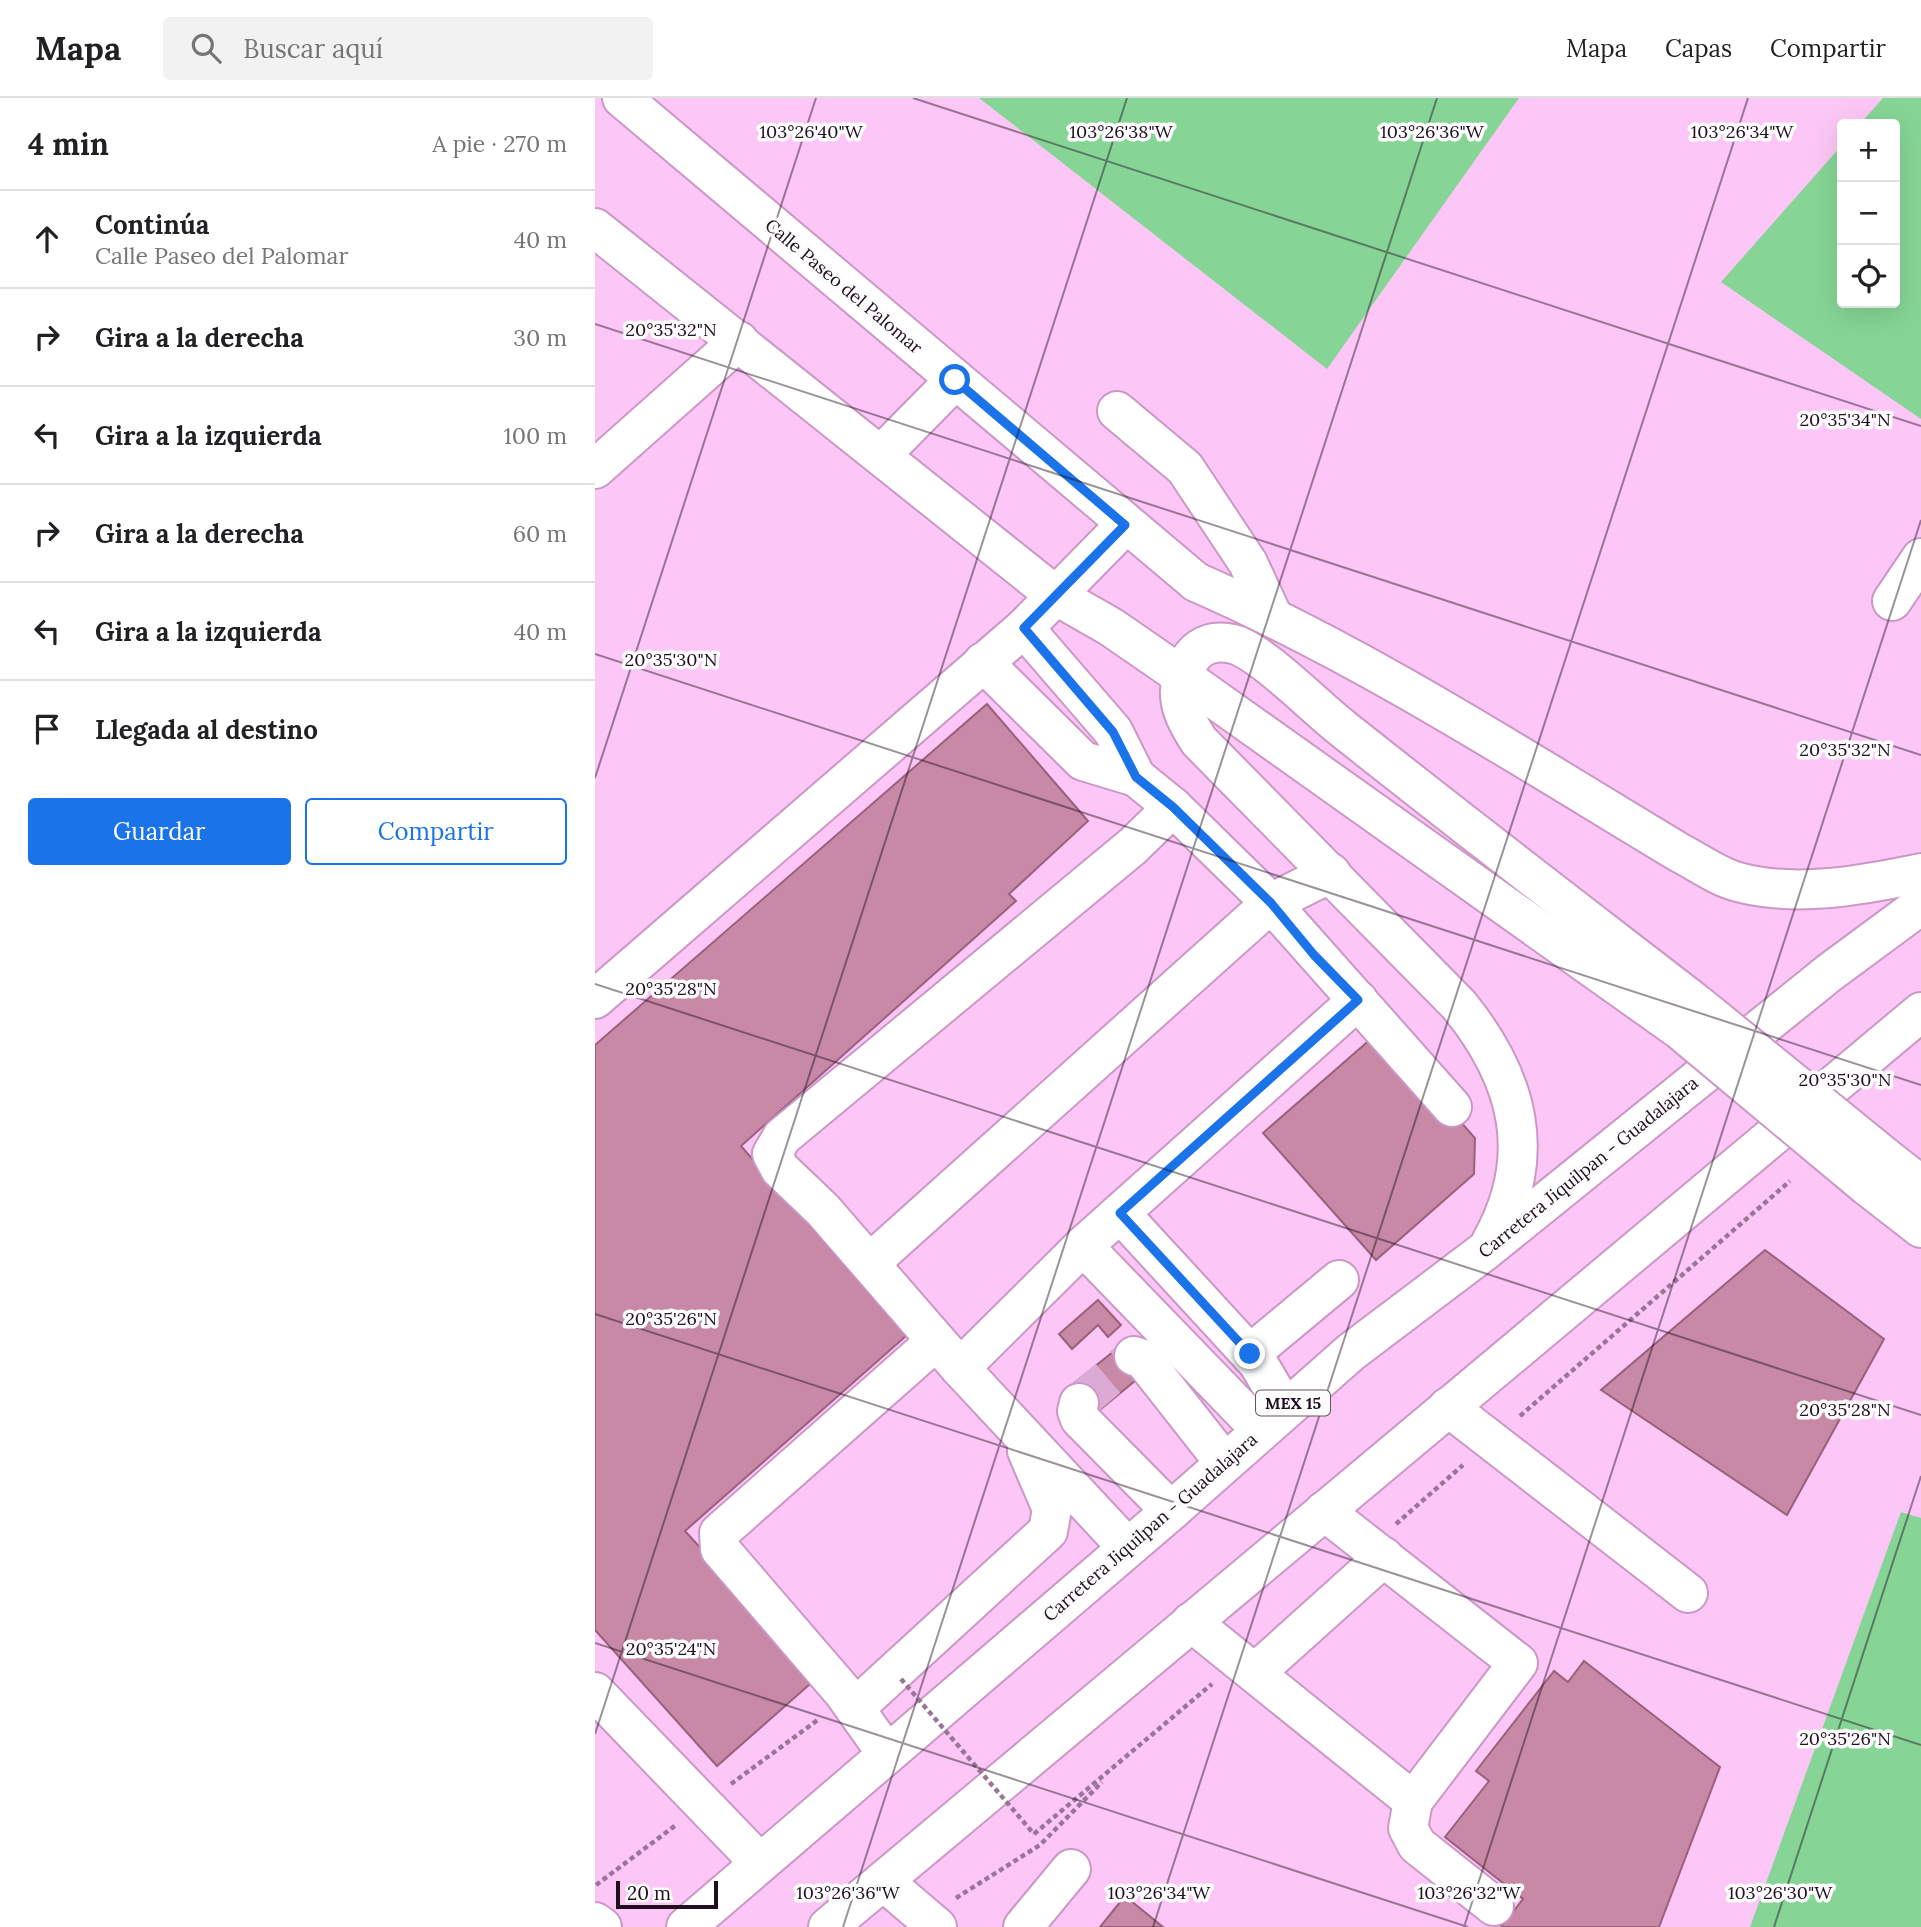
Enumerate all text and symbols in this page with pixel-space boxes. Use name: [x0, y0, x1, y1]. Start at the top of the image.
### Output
search box: [163, 17, 653, 80]
text: Mapa: [35, 27, 121, 69]
icon: search: [187, 29, 225, 67]
text: Buscar aquí: [243, 32, 383, 65]
text: Mapa: [1566, 33, 1627, 64]
text: Capas: [1665, 33, 1732, 64]
text: Compartir: [1770, 33, 1886, 64]
map controls: [1837, 119, 1900, 308]
button: +: [1837, 119, 1900, 182]
text: 103°26'40"W: [759, 120, 864, 143]
text: 103°26'38"W: [1069, 120, 1174, 143]
text: 103°26'36"W: [1380, 120, 1485, 143]
text: 103°26'34"W: [1691, 120, 1794, 143]
text: 4 min: [28, 125, 109, 163]
text: A pie · 270 m: [432, 129, 567, 158]
button: −: [1837, 182, 1900, 245]
text: Continúa: [95, 208, 209, 241]
street label: Calle Paseo del Palomar: [761, 213, 928, 359]
icon: ahead: [28, 220, 66, 258]
text: 40 m: [514, 225, 567, 254]
text: Calle Paseo del Palomar: [95, 241, 348, 270]
button: locate: [1837, 245, 1900, 308]
icon: right: [28, 318, 66, 356]
text: 20°35'32"N: [625, 318, 717, 341]
text: Gira a la derecha: [95, 321, 304, 354]
text: 30 m: [513, 323, 567, 352]
route start: [939, 364, 970, 395]
text: 20°35'34"N: [1799, 408, 1891, 431]
icon: left: [28, 416, 66, 454]
text: Gira a la izquierda: [95, 419, 322, 452]
text: 100 m: [503, 421, 567, 450]
icon: right: [28, 514, 66, 552]
text: Gira a la derecha: [95, 517, 304, 550]
text: 60 m: [513, 519, 567, 548]
icon: left: [28, 612, 66, 650]
text: Gira a la izquierda: [95, 615, 322, 648]
text: 40 m: [514, 617, 567, 646]
text: 20°35'30"N: [625, 648, 717, 671]
icon: arrive: [28, 710, 66, 748]
text: Llegada al destino: [95, 713, 318, 746]
text: 20°35'32"N: [1799, 738, 1891, 761]
button: Guardar: [28, 798, 291, 865]
button: Compartir: [305, 798, 567, 865]
text: 20°35'28"N: [625, 977, 717, 1000]
text: 20°35'30"N: [1799, 1068, 1891, 1091]
street label: Carretera Jiquilpan - Guadalajara: [1473, 1071, 1703, 1263]
text: 20°35'26"N: [625, 1307, 717, 1330]
route end: [1234, 1338, 1265, 1369]
road number: MEX 15: [1256, 1390, 1330, 1415]
text: 20°35'28"N: [1799, 1398, 1891, 1421]
street label: Carretera Jiquilpan - Guadalajara: [1038, 1428, 1262, 1626]
text: 20°35'24"N: [626, 1637, 716, 1660]
text: 20°35'26"N: [1799, 1727, 1891, 1750]
scale bar: [616, 1878, 717, 1910]
text: 20 m: [627, 1881, 671, 1905]
text: 103°26'36"W: [796, 1881, 901, 1904]
text: 103°26'34"W: [1108, 1881, 1211, 1904]
text: 103°26'32"W: [1418, 1881, 1521, 1904]
text: 103°26'30"W: [1728, 1881, 1833, 1904]

